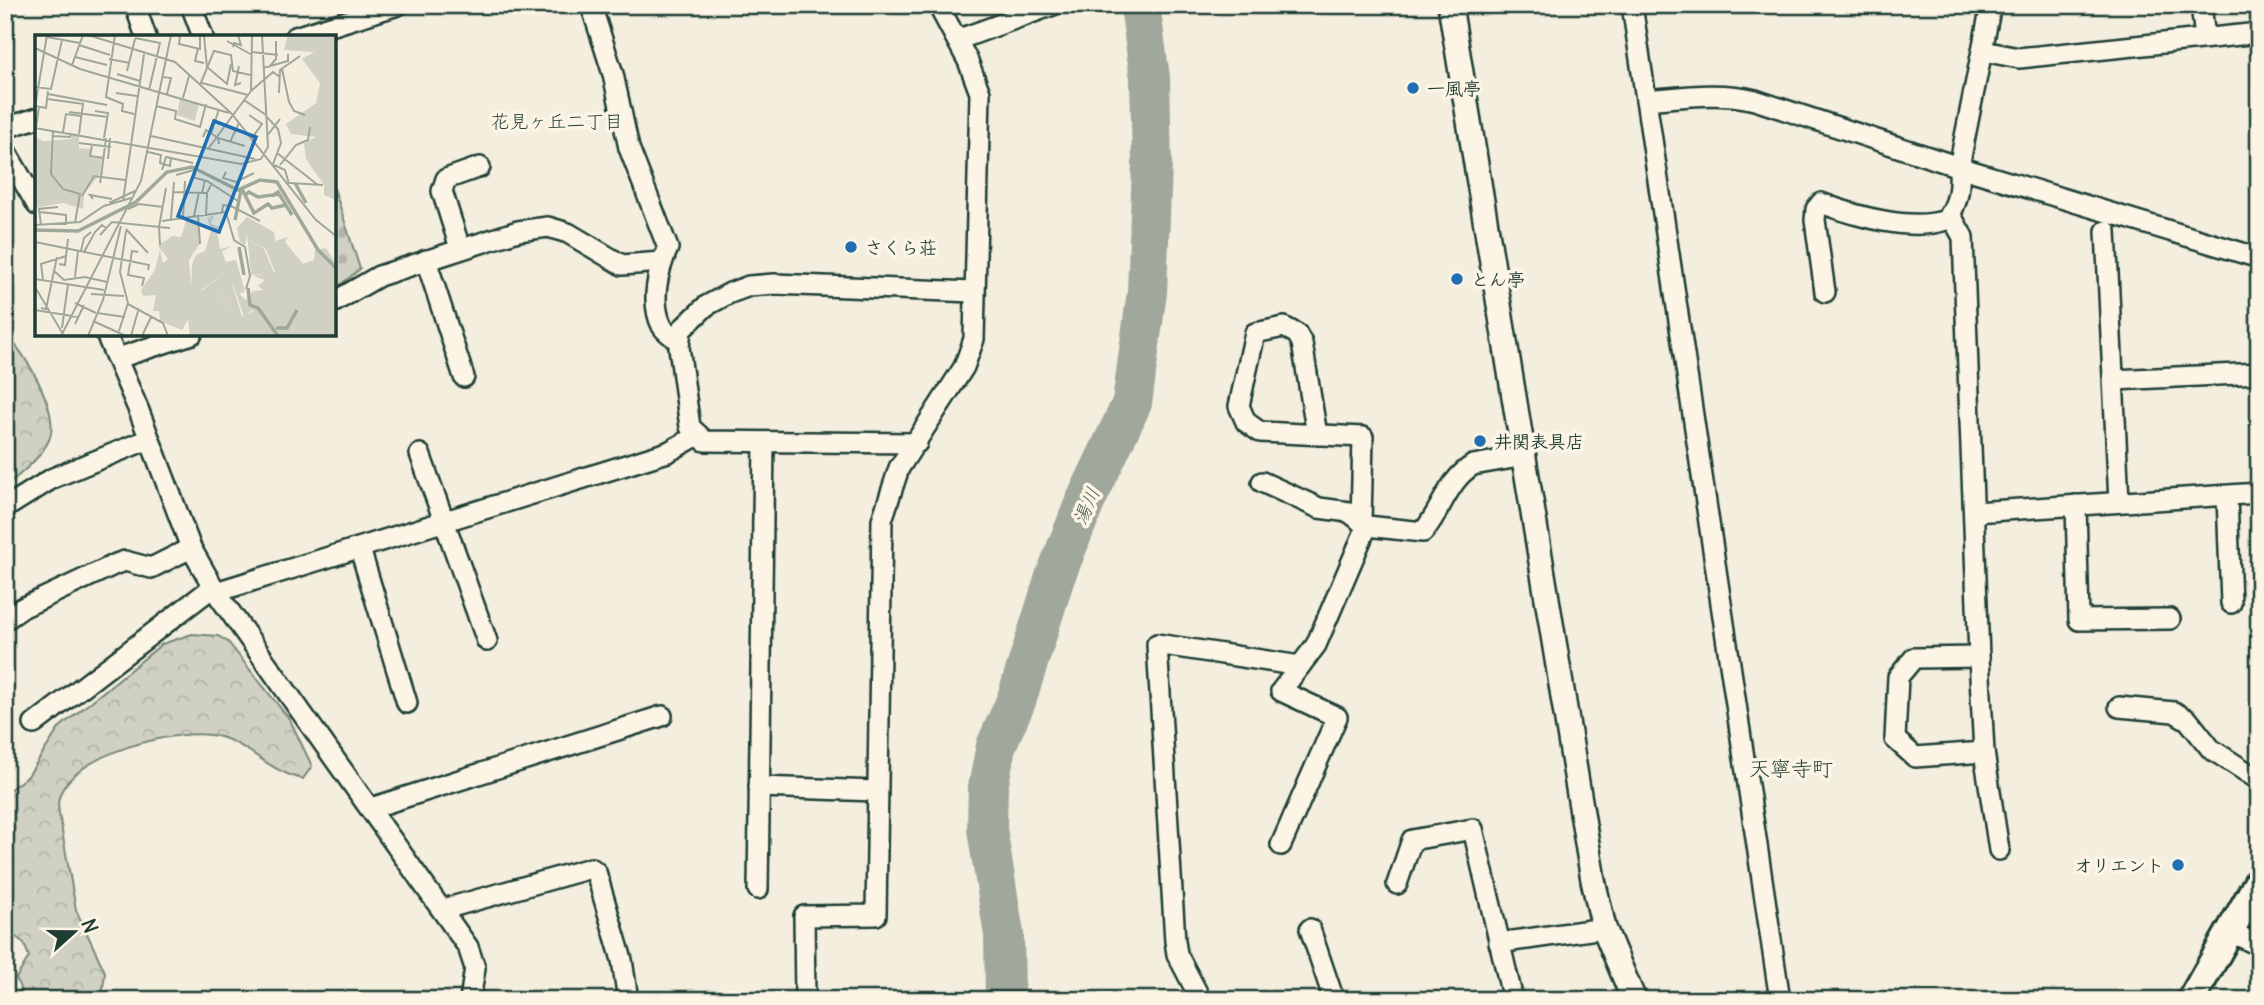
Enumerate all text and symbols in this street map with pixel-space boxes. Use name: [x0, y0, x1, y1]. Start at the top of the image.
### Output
inset map: [35, 35, 336, 336]
place label: 一風亭: [1427, 77, 1481, 100]
marker: 一風亭: [1405, 80, 1421, 96]
district label: 花見ヶ丘二丁目: [490, 109, 624, 133]
place label: さくら荘: [865, 236, 937, 259]
marker: さくら荘: [843, 239, 859, 255]
place label: とん亭: [1471, 268, 1525, 291]
marker: とん亭: [1449, 271, 1465, 287]
place label: 井関表具店: [1494, 430, 1584, 453]
marker: 井関表具店: [1472, 433, 1488, 449]
water label: 湯川: [1067, 484, 1105, 528]
district label: 天寧寺町: [1749, 755, 1833, 782]
place label: オリエント: [2074, 854, 2164, 877]
marker: オリエント: [2170, 857, 2186, 873]
north arrow: [38, 897, 108, 967]
text: N: [76, 915, 103, 936]

